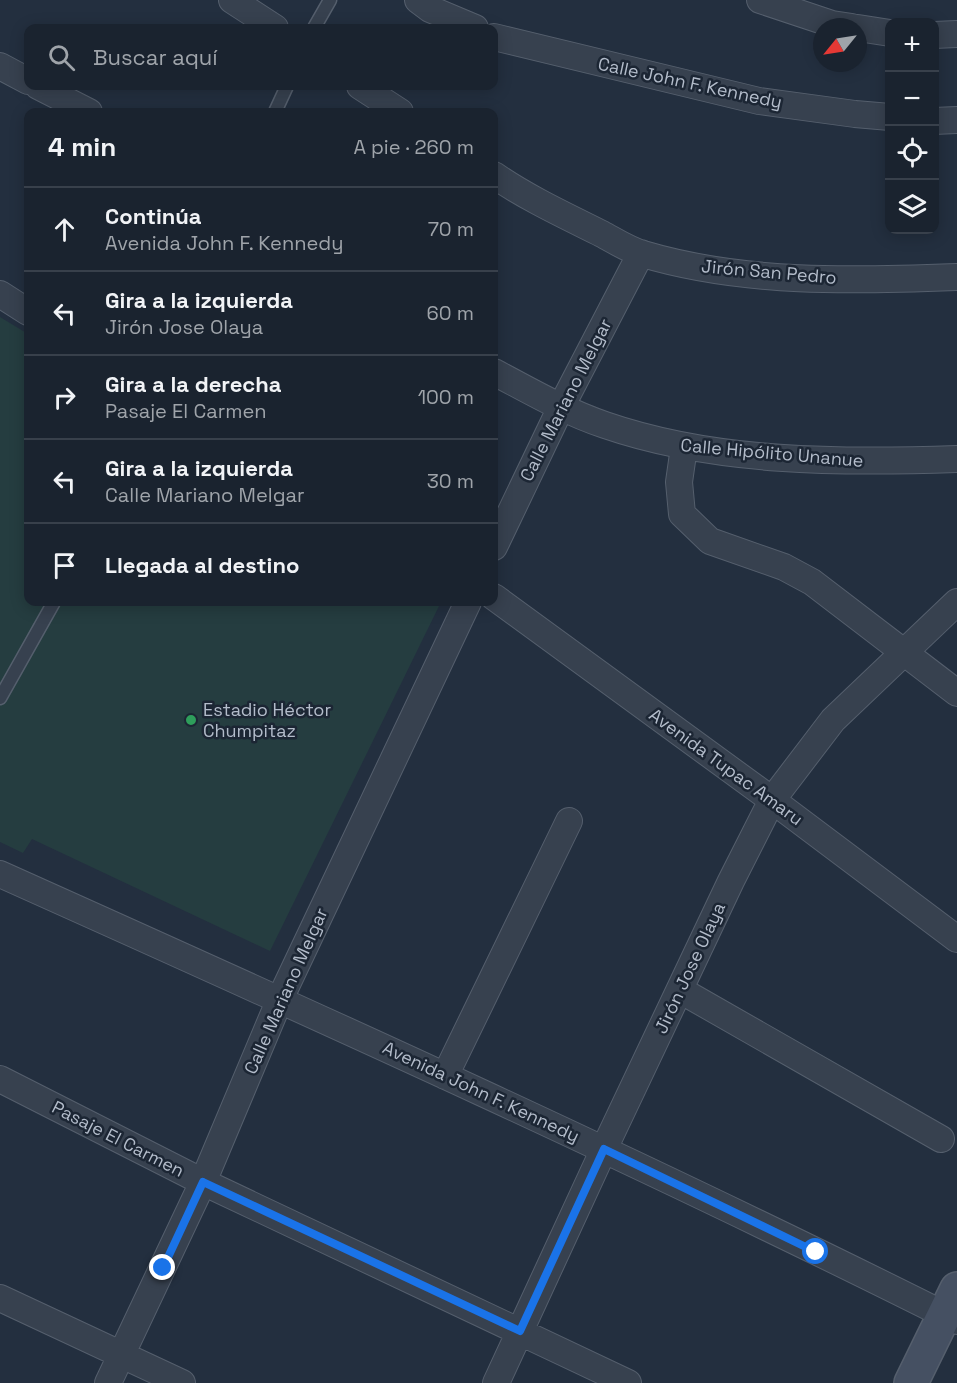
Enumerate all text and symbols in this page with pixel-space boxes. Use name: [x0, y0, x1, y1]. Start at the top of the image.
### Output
north arrow: [813, 18, 867, 72]
map controls: [885, 18, 939, 234]
button: +: [885, 18, 939, 72]
search box: [24, 24, 498, 90]
icon: search: [45, 41, 78, 74]
text: Buscar aquí: [93, 43, 218, 71]
street label: Calle John F. Kennedy: [596, 52, 784, 113]
button: −: [885, 72, 939, 126]
button: locate: [885, 126, 939, 180]
text: 4 min: [48, 130, 116, 164]
text: A pie · 260 m: [353, 134, 474, 160]
button: layers: [885, 180, 939, 234]
text: Continúa: [105, 202, 201, 230]
icon: ahead: [48, 213, 81, 246]
text: 70 m: [428, 216, 474, 242]
text: Avenida John F. Kennedy: [105, 230, 343, 256]
street label: Jirón San Pedro: [700, 254, 838, 289]
text: Gira a la izquierda: [105, 286, 293, 314]
icon: left: [48, 297, 81, 330]
text: 60 m: [427, 300, 474, 326]
text: Jirón Jose Olaya: [105, 314, 263, 340]
street label: Calle Mariano Melgar: [515, 314, 617, 485]
text: Gira a la derecha: [105, 370, 282, 398]
icon: right: [48, 381, 81, 414]
text: 100 m: [418, 384, 474, 410]
text: Pasaje El Carmen: [105, 398, 267, 424]
street label: Calle Hipólito Unanue: [680, 433, 864, 472]
text: Gira a la izquierda: [105, 454, 293, 482]
icon: left: [48, 465, 81, 498]
text: 30 m: [427, 468, 474, 494]
text: Calle Mariano Melgar: [105, 482, 305, 508]
icon: arrive: [48, 549, 81, 582]
text: Llegada al destino: [105, 551, 299, 579]
place label: Estadio Héctor Chumpitaz: [203, 698, 331, 742]
street label: Avenida Tupac Amaru: [645, 703, 808, 830]
marker: Estadio Héctor Chumpitaz: [184, 713, 198, 727]
street label: Jirón Jose Olaya: [649, 898, 730, 1037]
street label: Calle Mariano Melgar: [239, 904, 333, 1078]
street label: Avenida John F. Kennedy: [379, 1036, 583, 1147]
street label: Pasaje El Carmen: [48, 1095, 188, 1182]
route start: [802, 1238, 828, 1264]
route end: [149, 1254, 175, 1280]

